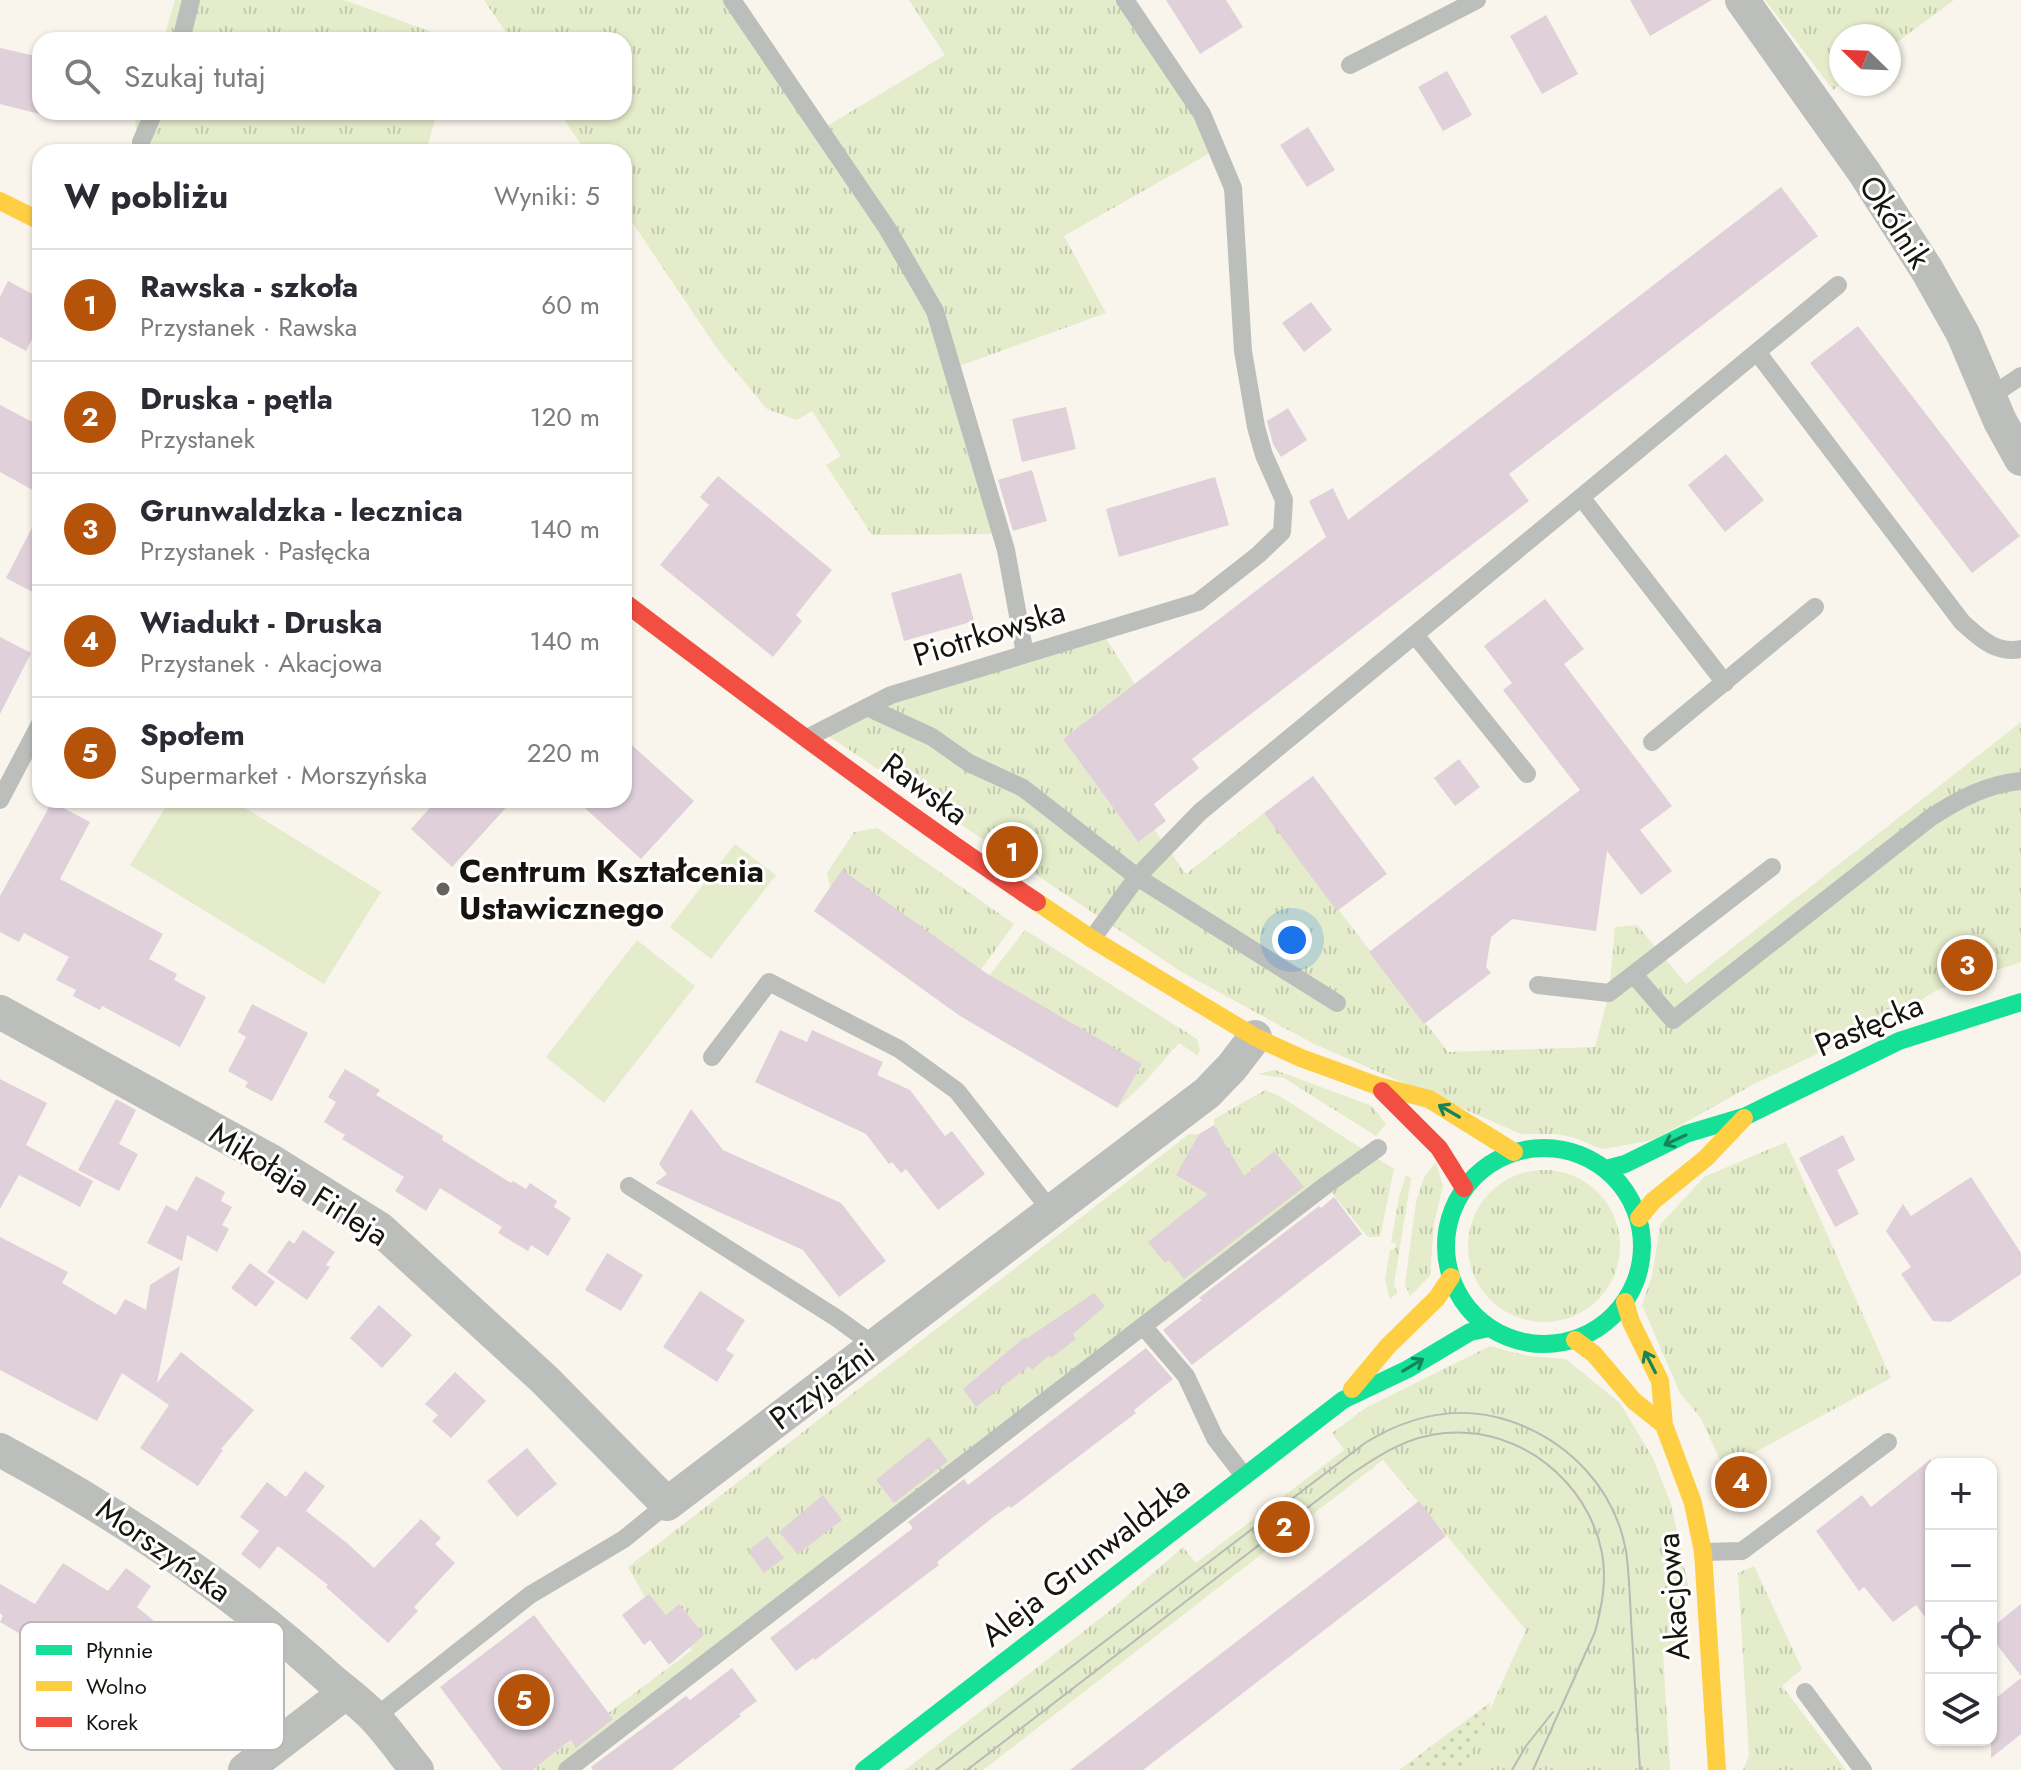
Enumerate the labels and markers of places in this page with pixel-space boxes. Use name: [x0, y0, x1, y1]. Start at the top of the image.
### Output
pin: 1: [986, 822, 1038, 882]
place label: Centrum Kształcenia Ustawicznego: [459, 848, 764, 931]
marker: Centrum Kształcenia Ustawicznego: [434, 880, 452, 898]
pin: 3: [1941, 935, 1993, 995]
pin: 4: [1715, 1452, 1767, 1512]
pin: 2: [1258, 1497, 1310, 1557]
pin: 5: [498, 1670, 550, 1730]

